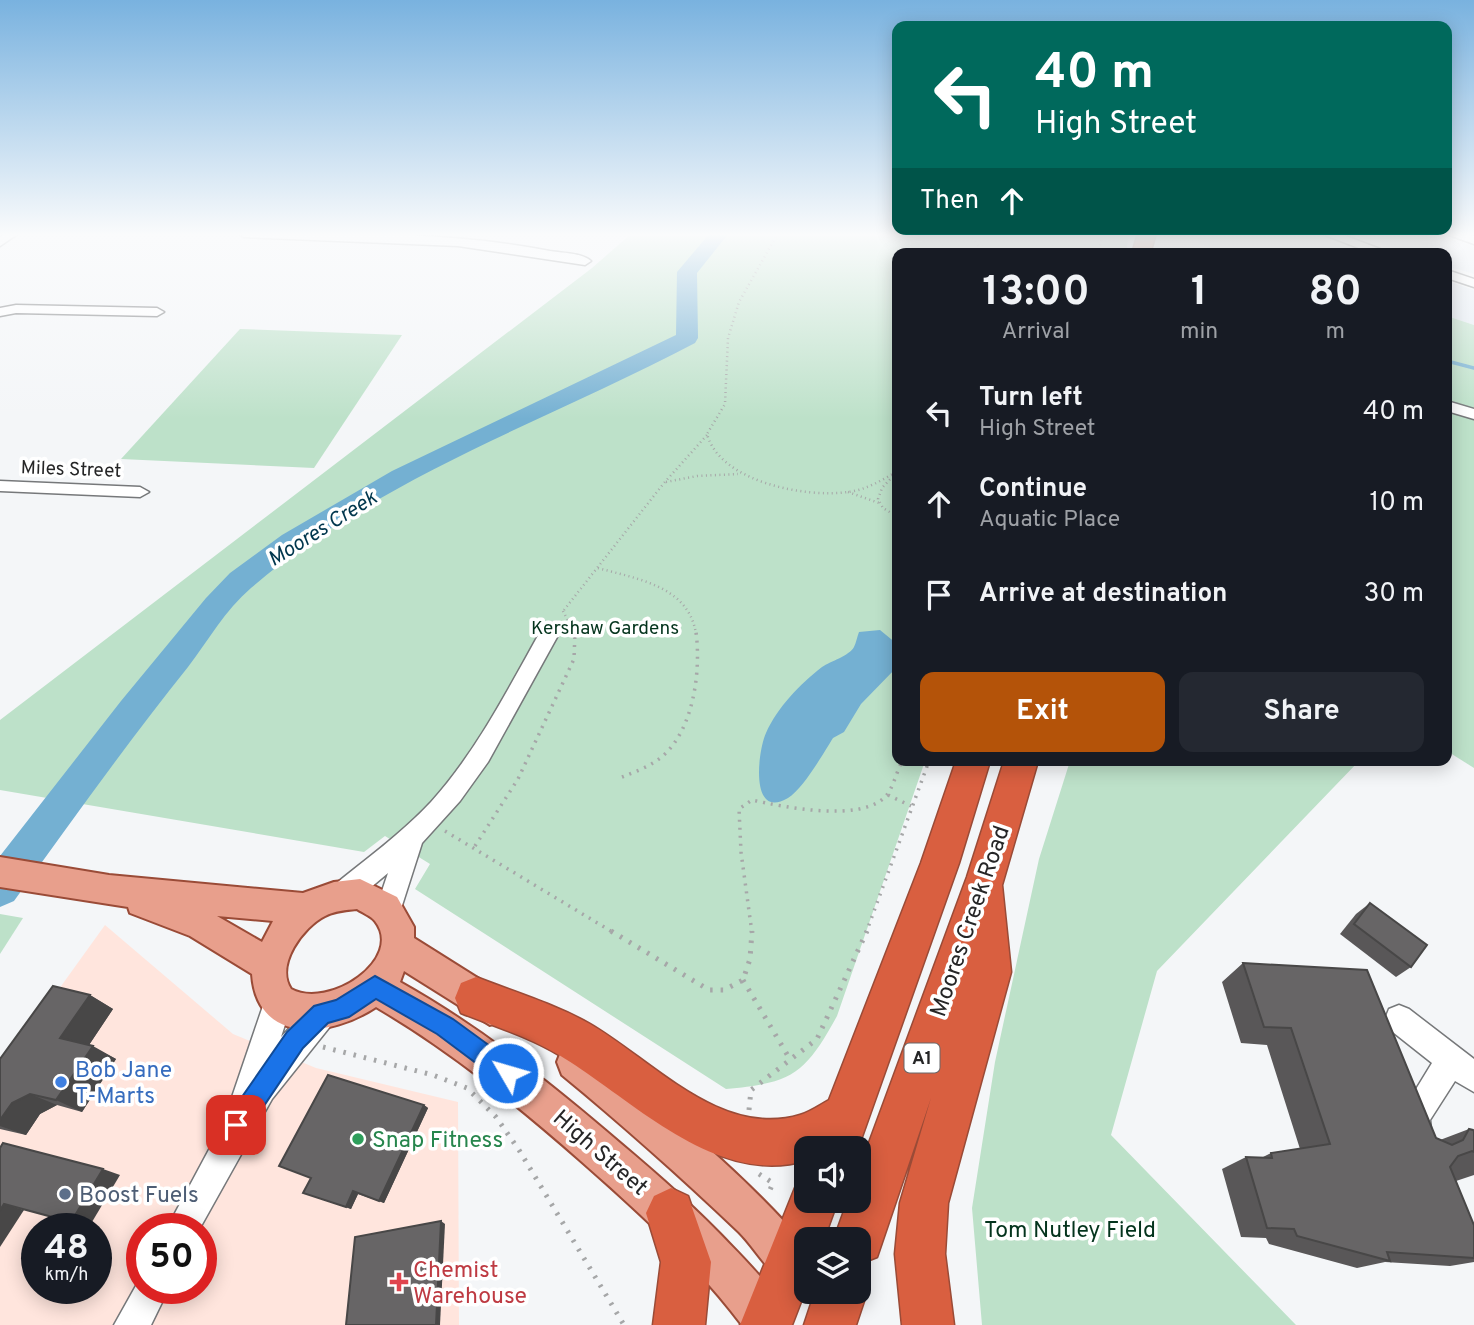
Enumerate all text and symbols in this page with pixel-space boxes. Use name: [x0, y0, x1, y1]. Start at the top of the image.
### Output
text: 40 m: [1035, 44, 1154, 106]
icon: left: [920, 49, 1011, 140]
text: High Street: [1035, 105, 1197, 145]
icon: ahead: [993, 182, 1031, 220]
text: Then: [920, 185, 979, 218]
text: 13:00: [982, 267, 1090, 320]
text: 1: [1191, 267, 1208, 320]
text: 80: [1308, 267, 1362, 320]
text: Arrival: [1002, 318, 1070, 347]
text: min: [1180, 318, 1218, 347]
text: m: [1325, 318, 1345, 347]
text: Turn left: [979, 382, 1083, 415]
icon: left: [920, 394, 958, 432]
text: 40 m: [1363, 396, 1424, 429]
text: High Street: [979, 415, 1096, 444]
street label: Miles Street: [20, 456, 122, 484]
text: Continue: [979, 473, 1087, 506]
water label: Moores Creek: [263, 485, 383, 573]
icon: ahead: [920, 485, 958, 523]
text: 10 m: [1369, 487, 1424, 520]
text: Aquatic Place: [979, 506, 1120, 535]
icon: arrive: [920, 576, 958, 614]
text: Arrive at destination: [979, 578, 1227, 611]
text: 30 m: [1364, 578, 1424, 611]
park label: Kershaw Gardens: [531, 617, 679, 641]
button: Exit: [920, 672, 1165, 752]
button: Share: [1179, 672, 1424, 752]
street label: Moores Creek Road: [925, 822, 1018, 1021]
position arrow: [471, 1036, 545, 1110]
road number: A1: [904, 1044, 940, 1072]
place label: Bob Jane T-Marts: [75, 1057, 172, 1112]
marker: Bob Jane T-Marts: [53, 1074, 69, 1090]
pin: [206, 1095, 266, 1155]
street label: High Street: [546, 1105, 653, 1203]
icon: arrive: [217, 1106, 255, 1144]
place label: Snap Fitness: [372, 1127, 503, 1156]
marker: Snap Fitness: [350, 1131, 366, 1147]
map controls: [794, 1136, 871, 1304]
button: sound: [794, 1136, 871, 1213]
place label: Boost Fuels: [79, 1182, 199, 1211]
marker: Boost Fuels: [57, 1186, 73, 1202]
speed limit sign: 50: [126, 1213, 217, 1304]
park label: Tom Nutley Field: [984, 1217, 1156, 1246]
text: 48: [44, 1227, 89, 1271]
button: layers: [794, 1227, 871, 1304]
place label: Chemist Warehouse: [413, 1257, 527, 1312]
text: km/h: [45, 1264, 88, 1287]
marker: Chemist Warehouse: [391, 1274, 407, 1290]

